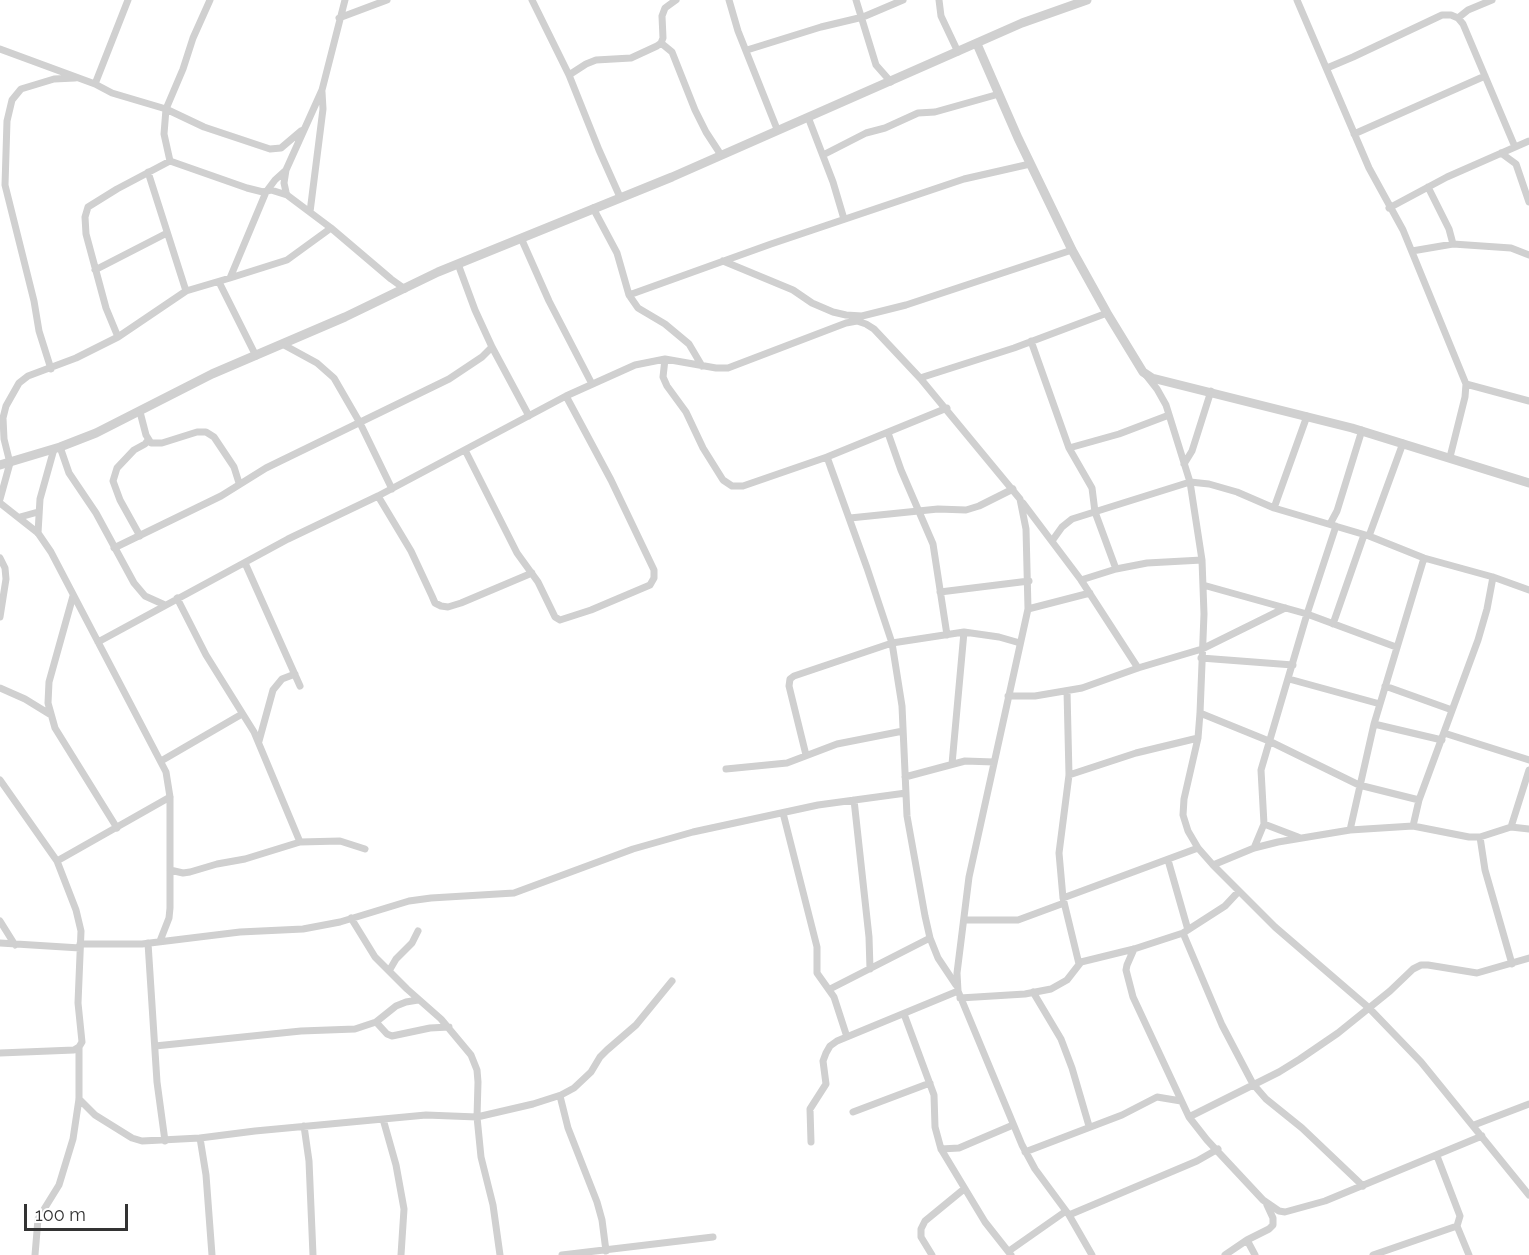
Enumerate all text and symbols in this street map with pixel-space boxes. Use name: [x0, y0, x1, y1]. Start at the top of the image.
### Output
scale bar: [27, 1192, 130, 1230]
text: 100 m: [35, 1204, 86, 1225]

